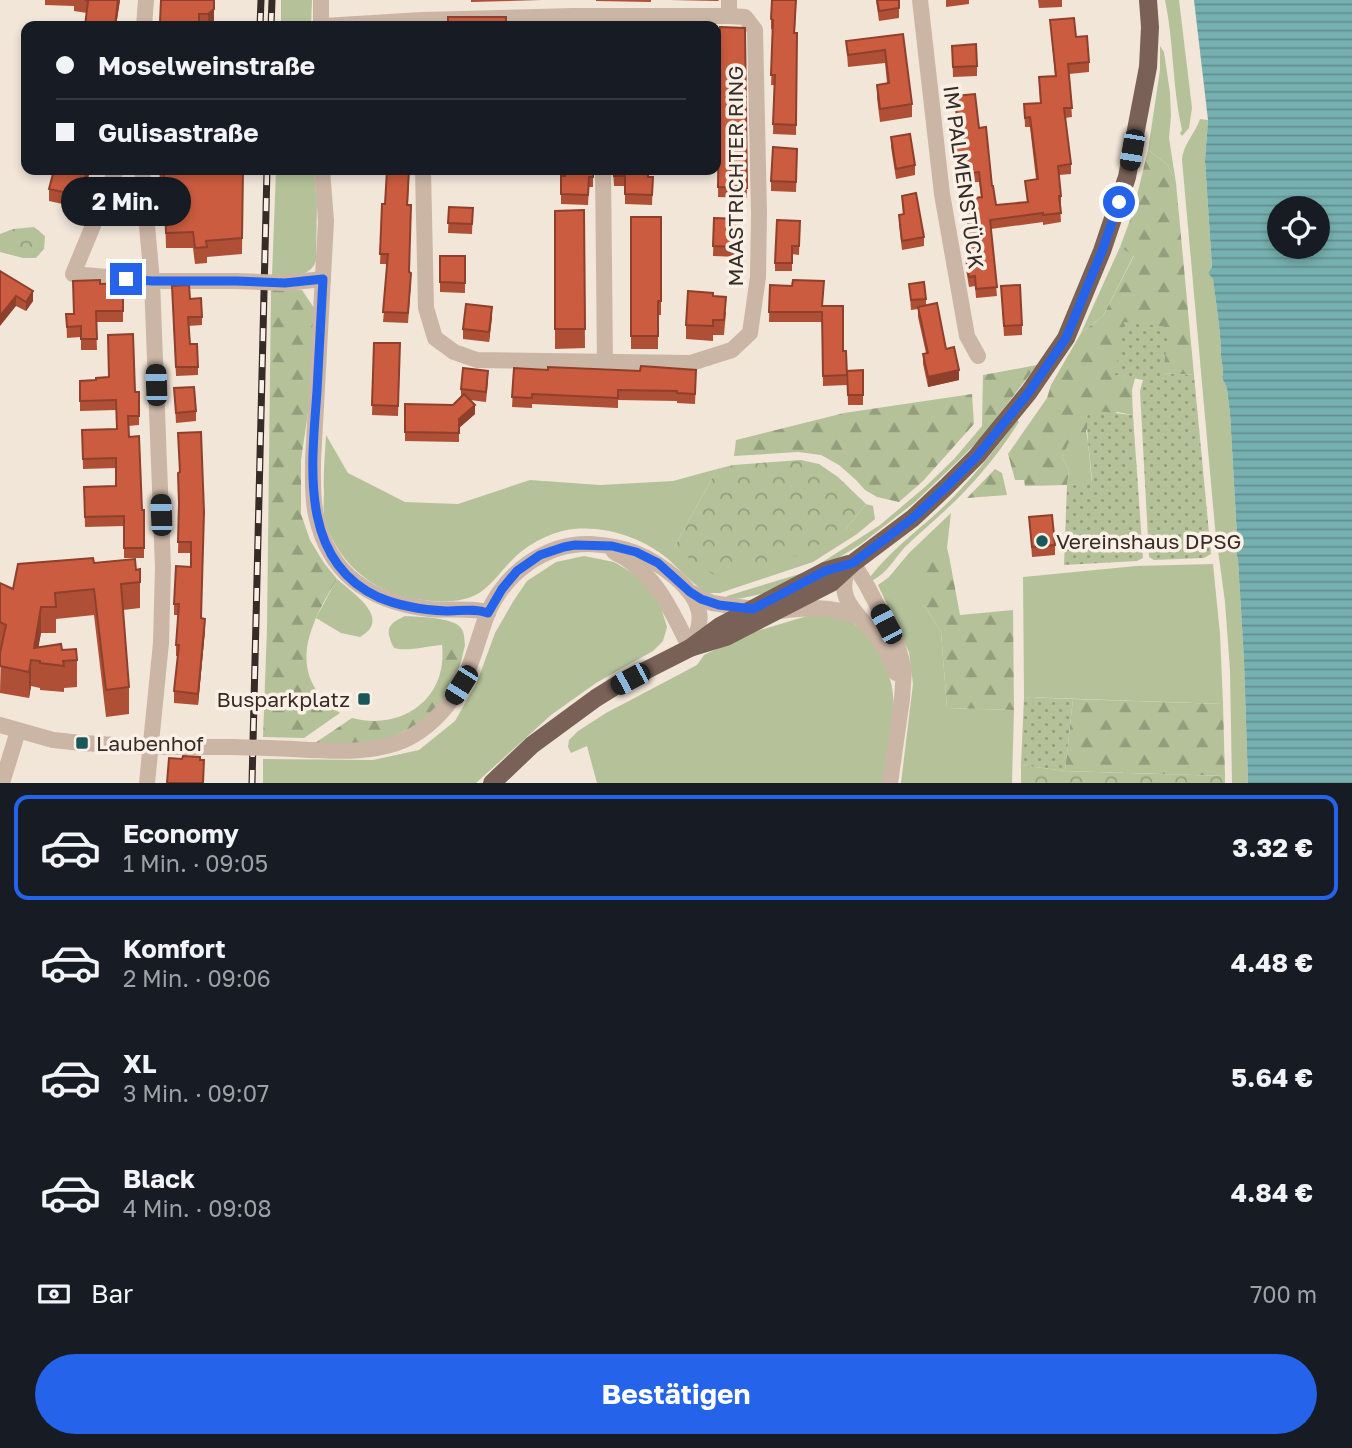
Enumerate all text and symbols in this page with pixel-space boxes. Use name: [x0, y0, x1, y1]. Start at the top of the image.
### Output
text: Moselweinstraße: [98, 50, 315, 81]
street label: MAASTRICHTER RING: [722, 66, 748, 286]
street label: IM PALMENSTÜCK: [938, 83, 990, 271]
text: Gulisastraße: [98, 117, 259, 148]
car: [1119, 127, 1146, 173]
callout: 2 Min.: [61, 177, 191, 226]
route start: [1103, 186, 1135, 218]
text: 2 Min.: [92, 187, 160, 215]
map controls: [1267, 196, 1330, 259]
button: locate: [1267, 196, 1330, 259]
route end: [110, 263, 142, 295]
car: [145, 364, 168, 406]
car: [150, 494, 173, 536]
place label: Vereinshaus DPSG: [1056, 528, 1241, 554]
marker: Vereinshaus DPSG: [1034, 533, 1050, 549]
car: [867, 601, 906, 647]
car: [607, 660, 654, 698]
car: [441, 662, 482, 708]
place label: Busparkplatz: [216, 686, 350, 712]
marker: Busparkplatz: [356, 691, 372, 707]
place label: Laubenhof: [96, 730, 204, 756]
marker: Laubenhof: [74, 735, 90, 751]
icon: car: [39, 816, 102, 879]
text: Economy: [123, 818, 239, 849]
text: 3.32 €: [1232, 832, 1313, 863]
text: 1 Min. · 09:05: [123, 849, 268, 877]
icon: car: [39, 931, 102, 994]
text: Komfort: [123, 933, 226, 964]
text: 4.48 €: [1231, 947, 1313, 978]
text: 2 Min. · 09:06: [123, 964, 271, 992]
icon: car: [39, 1046, 102, 1109]
text: XL: [123, 1048, 157, 1079]
text: 5.64 €: [1231, 1062, 1313, 1093]
text: 3 Min. · 09:07: [123, 1079, 269, 1107]
icon: car: [39, 1161, 102, 1224]
text: Black: [123, 1163, 195, 1194]
text: 4.84 €: [1231, 1177, 1313, 1208]
text: 4 Min. · 09:08: [123, 1194, 272, 1222]
icon: cash: [35, 1275, 73, 1313]
text: Bar: [91, 1278, 133, 1309]
text: 700 m: [1250, 1280, 1317, 1308]
button: Bestätigen: [35, 1354, 1317, 1434]

